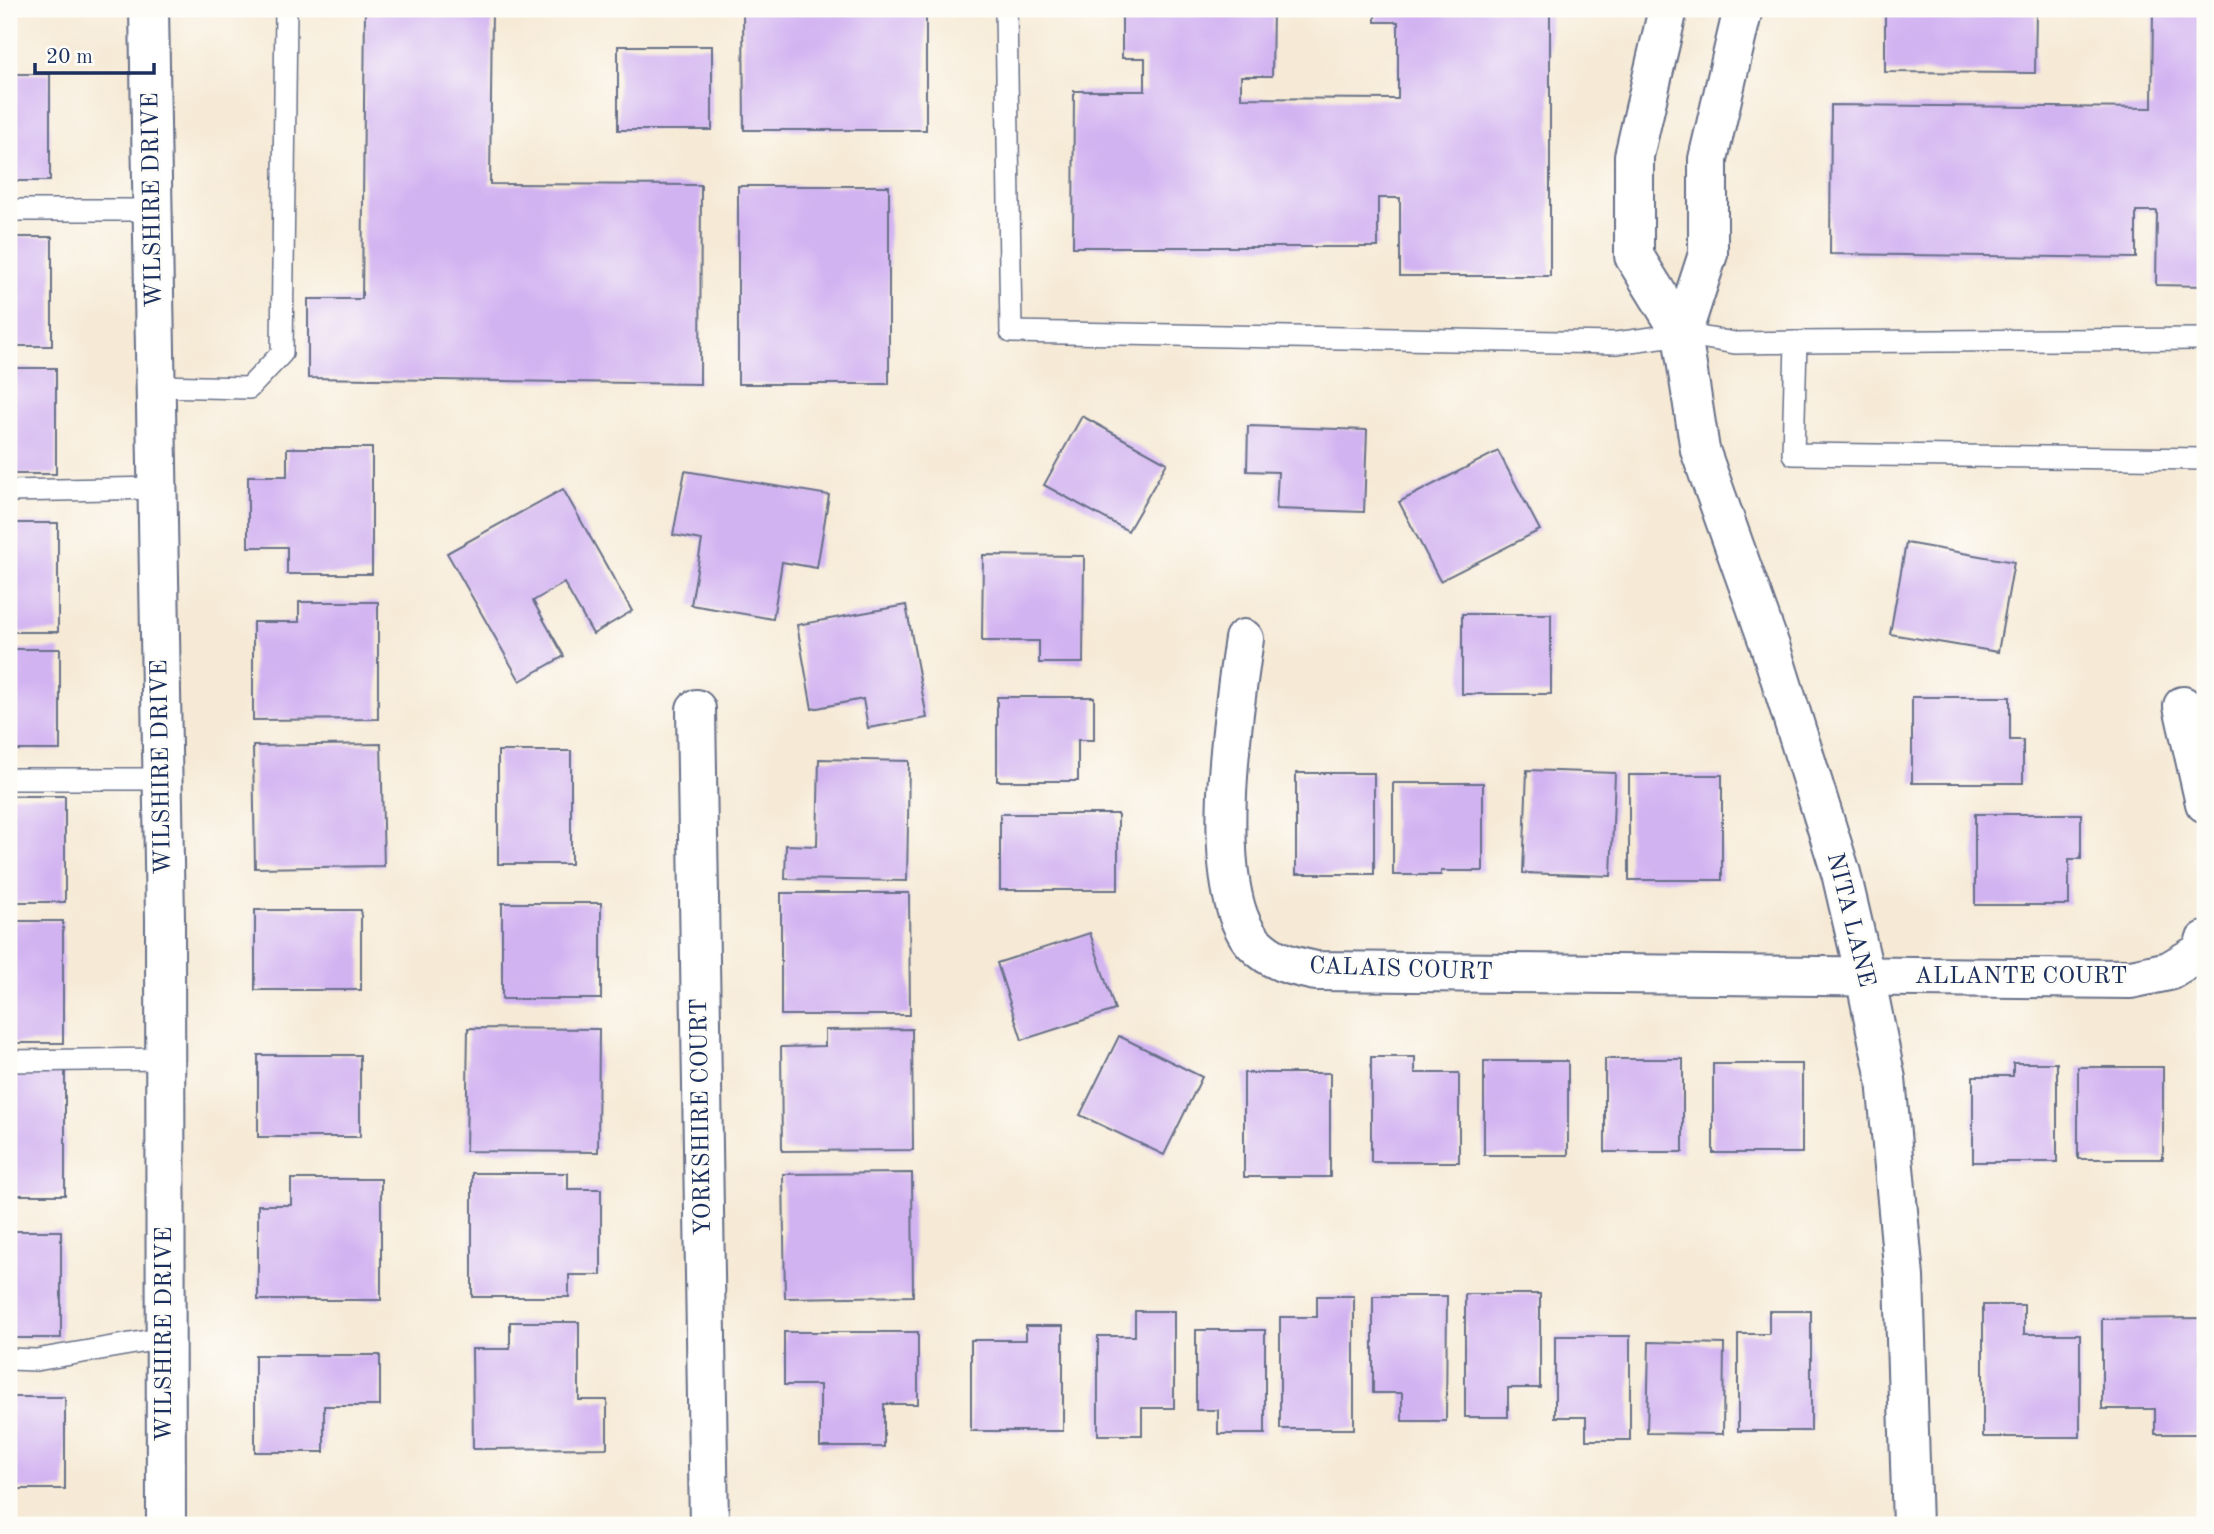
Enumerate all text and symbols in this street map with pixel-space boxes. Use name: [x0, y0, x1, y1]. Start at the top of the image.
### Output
scale bar: [35, 32, 154, 76]
text: 20 m: [46, 47, 93, 68]
street label: WILSHIRE DRIVE: [139, 92, 167, 308]
street label: WILSHIRE DRIVE: [148, 659, 176, 875]
street label: NITA LANE: [1822, 850, 1878, 990]
street label: CALAIS COURT: [1309, 955, 1493, 985]
street label: ALLANTE COURT: [1915, 965, 2127, 989]
street label: YORKSHIRE COURT: [688, 998, 716, 1236]
street label: WILSHIRE DRIVE: [153, 1226, 177, 1442]

